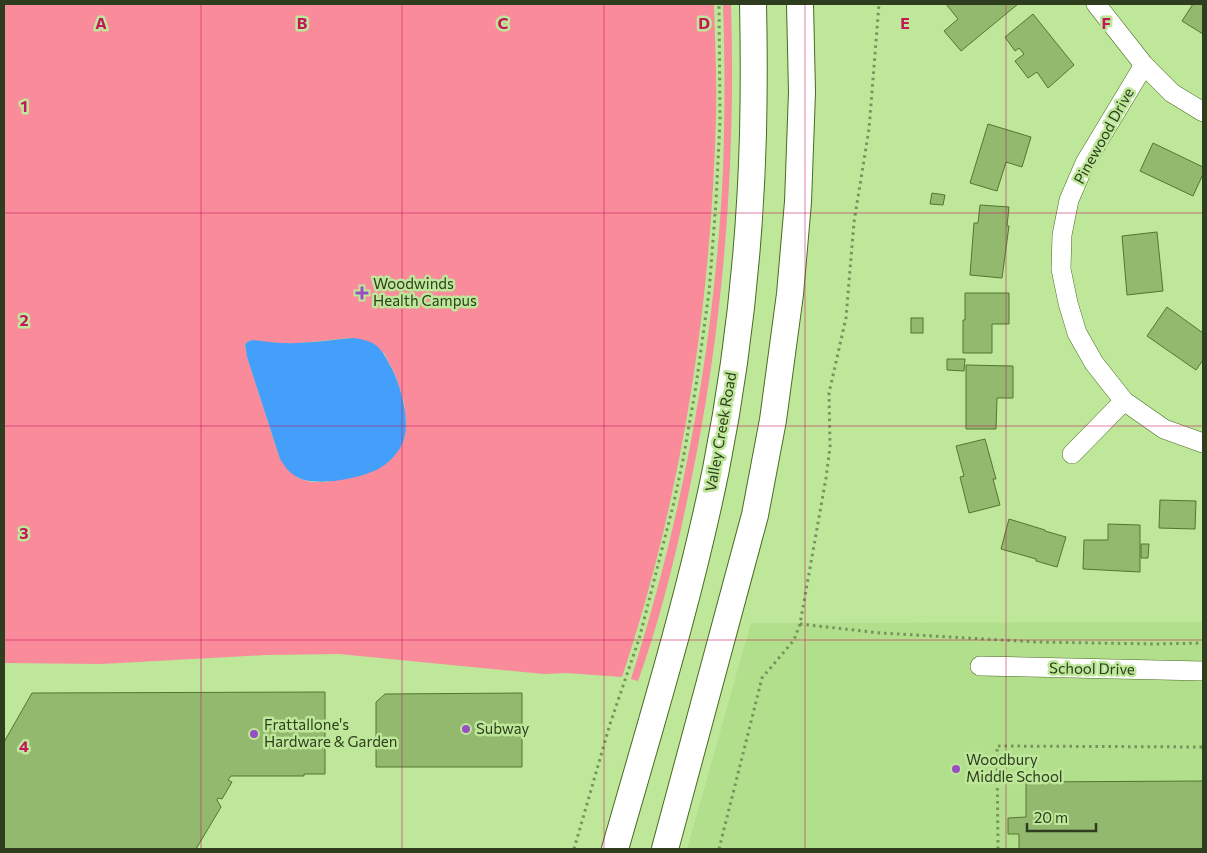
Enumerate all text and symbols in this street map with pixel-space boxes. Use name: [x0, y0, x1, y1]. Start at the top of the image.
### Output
text: A: [95, 13, 107, 32]
text: B: [297, 13, 308, 32]
text: C: [498, 13, 509, 32]
text: D: [698, 13, 710, 32]
text: E: [900, 13, 910, 32]
text: F: [1101, 13, 1111, 32]
street label: Pinewood Drive: [1069, 84, 1137, 187]
text: 1: [20, 96, 28, 115]
place label: Woodwinds Health Campus: [373, 274, 477, 309]
marker: Woodwinds Health Campus: [355, 286, 369, 300]
text: 2: [19, 310, 29, 329]
street label: Valley Creek Road: [701, 371, 739, 493]
text: 3: [19, 523, 29, 542]
street label: School Drive: [1049, 658, 1135, 678]
place label: Frattallone's Hardware & Garden: [264, 715, 397, 750]
place label: Subway: [476, 719, 529, 737]
marker: Subway: [460, 723, 472, 735]
marker: Frattallone's Hardware & Garden: [248, 728, 260, 740]
text: 4: [19, 736, 29, 755]
place label: Woodbury Middle School: [966, 750, 1063, 785]
marker: Woodbury Middle School: [950, 763, 962, 775]
scale bar: [1027, 800, 1096, 832]
text: 20 m: [1034, 808, 1068, 826]

